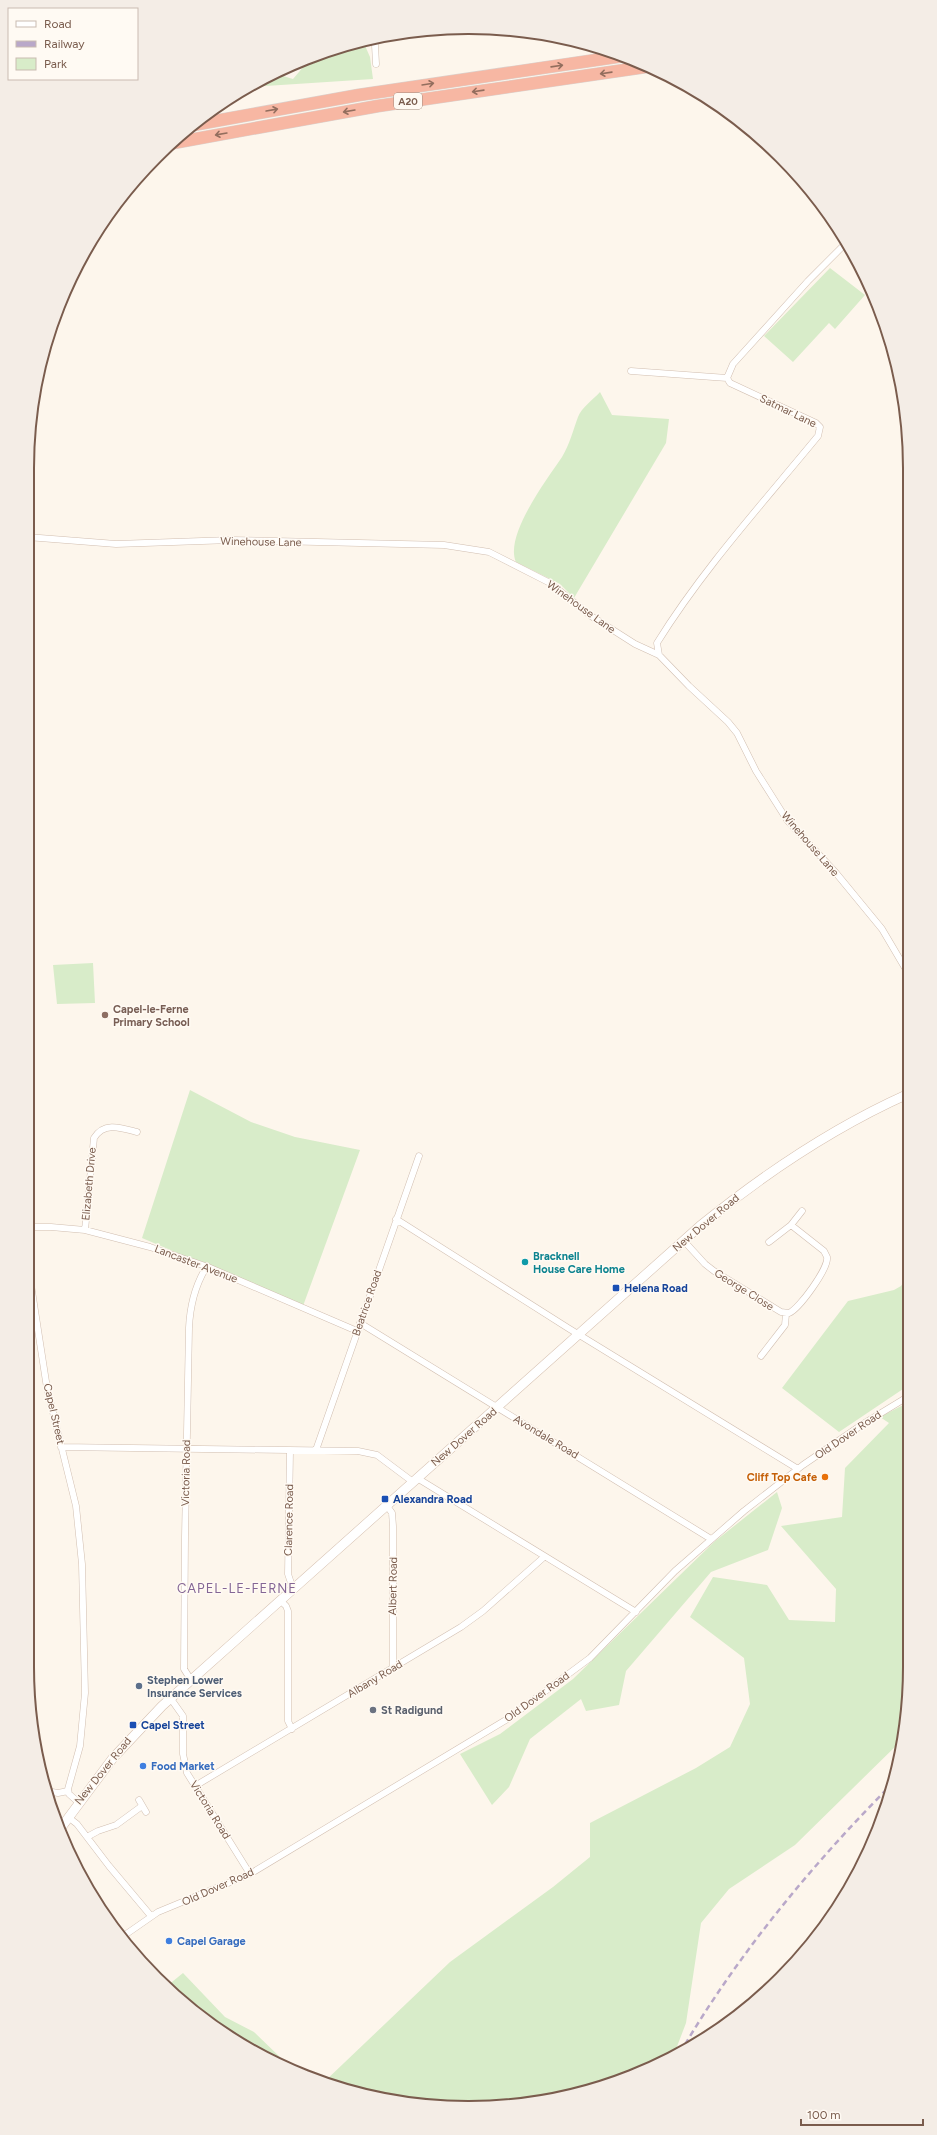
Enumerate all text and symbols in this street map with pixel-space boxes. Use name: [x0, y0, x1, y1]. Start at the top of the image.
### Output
legend: [8, 8, 138, 80]
text: Road: [44, 17, 72, 31]
text: Railway: [44, 37, 85, 51]
text: Park: [44, 57, 67, 71]
one-way arrow: [550, 62, 563, 69]
one-way arrow: [600, 69, 613, 77]
one-way arrow: [421, 80, 434, 88]
one-way arrow: [472, 87, 485, 95]
road number: A20: [394, 93, 422, 109]
one-way arrow: [265, 106, 278, 114]
one-way arrow: [343, 107, 356, 115]
one-way arrow: [215, 131, 228, 139]
street label: Satmar Lane: [758, 392, 818, 430]
street label: Winehouse Lane: [220, 535, 302, 549]
street label: Winehouse Lane: [544, 578, 618, 636]
street label: Winehouse Lane: [778, 809, 842, 879]
place label: Capel-le-Ferne Primary School: [113, 1003, 190, 1029]
marker: Capel-le-Ferne Primary School: [100, 1010, 110, 1020]
street label: Elizabeth Drive: [79, 1147, 99, 1221]
street label: New Dover Road: [670, 1191, 742, 1255]
street label: Lancaster Avenue: [153, 1242, 239, 1286]
place label: Bracknell House Care Home: [533, 1250, 625, 1276]
marker: Bracknell House Care Home: [520, 1257, 530, 1267]
street label: George Close: [712, 1267, 776, 1313]
street label: Beatrice Road: [350, 1268, 384, 1338]
place label: Helena Road: [624, 1282, 688, 1295]
marker: Helena Road: [611, 1283, 621, 1293]
street label: Capel Street: [41, 1382, 67, 1446]
street label: New Dover Road: [428, 1405, 500, 1469]
street label: Old Dover Road: [812, 1408, 884, 1462]
street label: Avondale Road: [511, 1412, 581, 1462]
street label: Victoria Road: [179, 1440, 193, 1506]
place label: Cliff Top Cafe: [747, 1471, 817, 1484]
marker: Cliff Top Cafe: [820, 1472, 830, 1482]
street label: Clarence Road: [282, 1484, 296, 1556]
place label: Alexandra Road: [393, 1493, 472, 1506]
marker: Alexandra Road: [380, 1494, 390, 1504]
street label: Albert Road: [386, 1557, 400, 1615]
district label: CAPEL-LE-FERNE: [177, 1581, 297, 1596]
street label: Albany Road: [345, 1658, 405, 1700]
street label: Old Dover Road: [502, 1669, 572, 1725]
place label: Stephen Lower Insurance Services: [147, 1674, 242, 1700]
marker: Stephen Lower Insurance Services: [134, 1681, 144, 1691]
place label: St Radigund: [381, 1704, 443, 1717]
marker: St Radigund: [368, 1705, 378, 1715]
place label: Capel Street: [141, 1719, 205, 1732]
marker: Capel Street: [128, 1720, 138, 1730]
street label: New Dover Road: [72, 1735, 134, 1807]
place label: Food Market: [151, 1760, 215, 1773]
marker: Food Market: [138, 1761, 148, 1771]
street label: Victoria Road: [187, 1778, 233, 1842]
street label: Old Dover Road: [180, 1865, 256, 1909]
place label: Capel Garage: [177, 1935, 246, 1948]
marker: Capel Garage: [164, 1936, 174, 1946]
scale bar: [801, 2101, 923, 2127]
text: 100 m: [807, 2108, 841, 2122]

